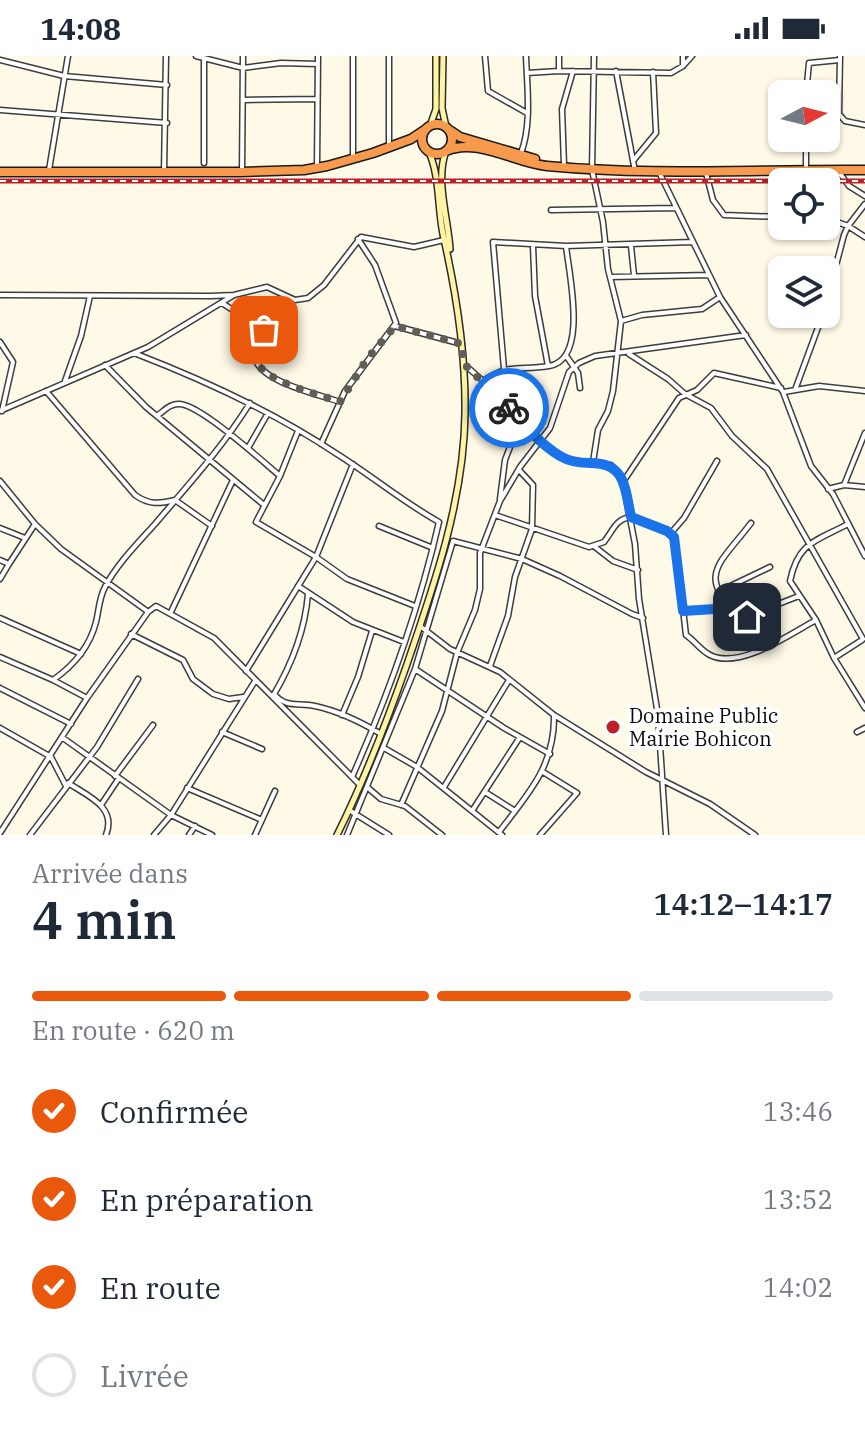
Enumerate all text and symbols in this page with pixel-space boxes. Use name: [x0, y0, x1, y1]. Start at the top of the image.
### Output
text: 14:08: [40, 9, 121, 48]
north arrow: [768, 80, 840, 152]
map controls: [768, 80, 840, 328]
button: locate: [768, 168, 840, 240]
button: layers: [768, 256, 840, 328]
pin: [230, 296, 298, 364]
icon: bag: [242, 308, 286, 352]
courier: [469, 368, 549, 448]
icon: bike: [487, 386, 531, 430]
pin: [713, 583, 781, 651]
icon: home: [725, 595, 769, 639]
place label: Domaine Public Mairie Bohicon: [629, 702, 778, 752]
marker: Domaine Public Mairie Bohicon: [604, 718, 622, 736]
text: Arrivée dans: [32, 856, 188, 890]
text: 14:12–14:17: [653, 884, 833, 923]
text: 4 min: [32, 886, 177, 953]
text: En route · 620 m: [32, 1013, 235, 1047]
icon: check: [32, 1089, 76, 1133]
text: Confirmée: [100, 1092, 248, 1131]
text: 13:46: [763, 1094, 833, 1128]
icon: check: [32, 1177, 76, 1221]
text: En préparation: [100, 1180, 314, 1219]
text: 13:52: [763, 1182, 833, 1216]
icon: check: [32, 1265, 76, 1309]
text: En route: [100, 1268, 221, 1307]
text: 14:02: [763, 1270, 833, 1304]
text: Livrée: [100, 1356, 189, 1395]

